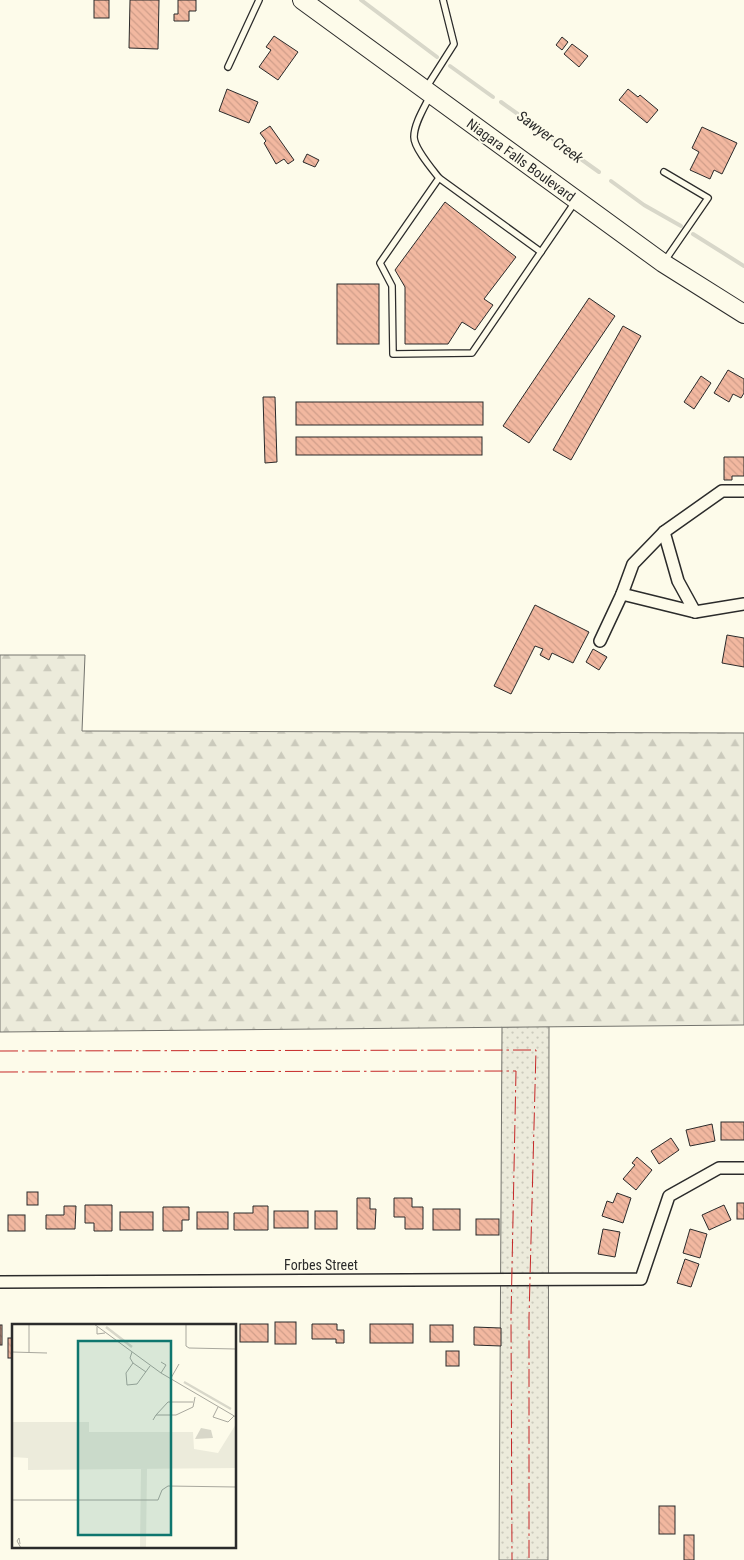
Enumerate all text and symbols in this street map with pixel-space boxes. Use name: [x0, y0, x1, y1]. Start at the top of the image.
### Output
water label: Sawyer Creek: [513, 107, 587, 167]
street label: Niagara Falls Boulevard: [464, 115, 578, 205]
street label: Forbes Street: [284, 1257, 358, 1273]
inset map: [12, 1324, 236, 1548]

